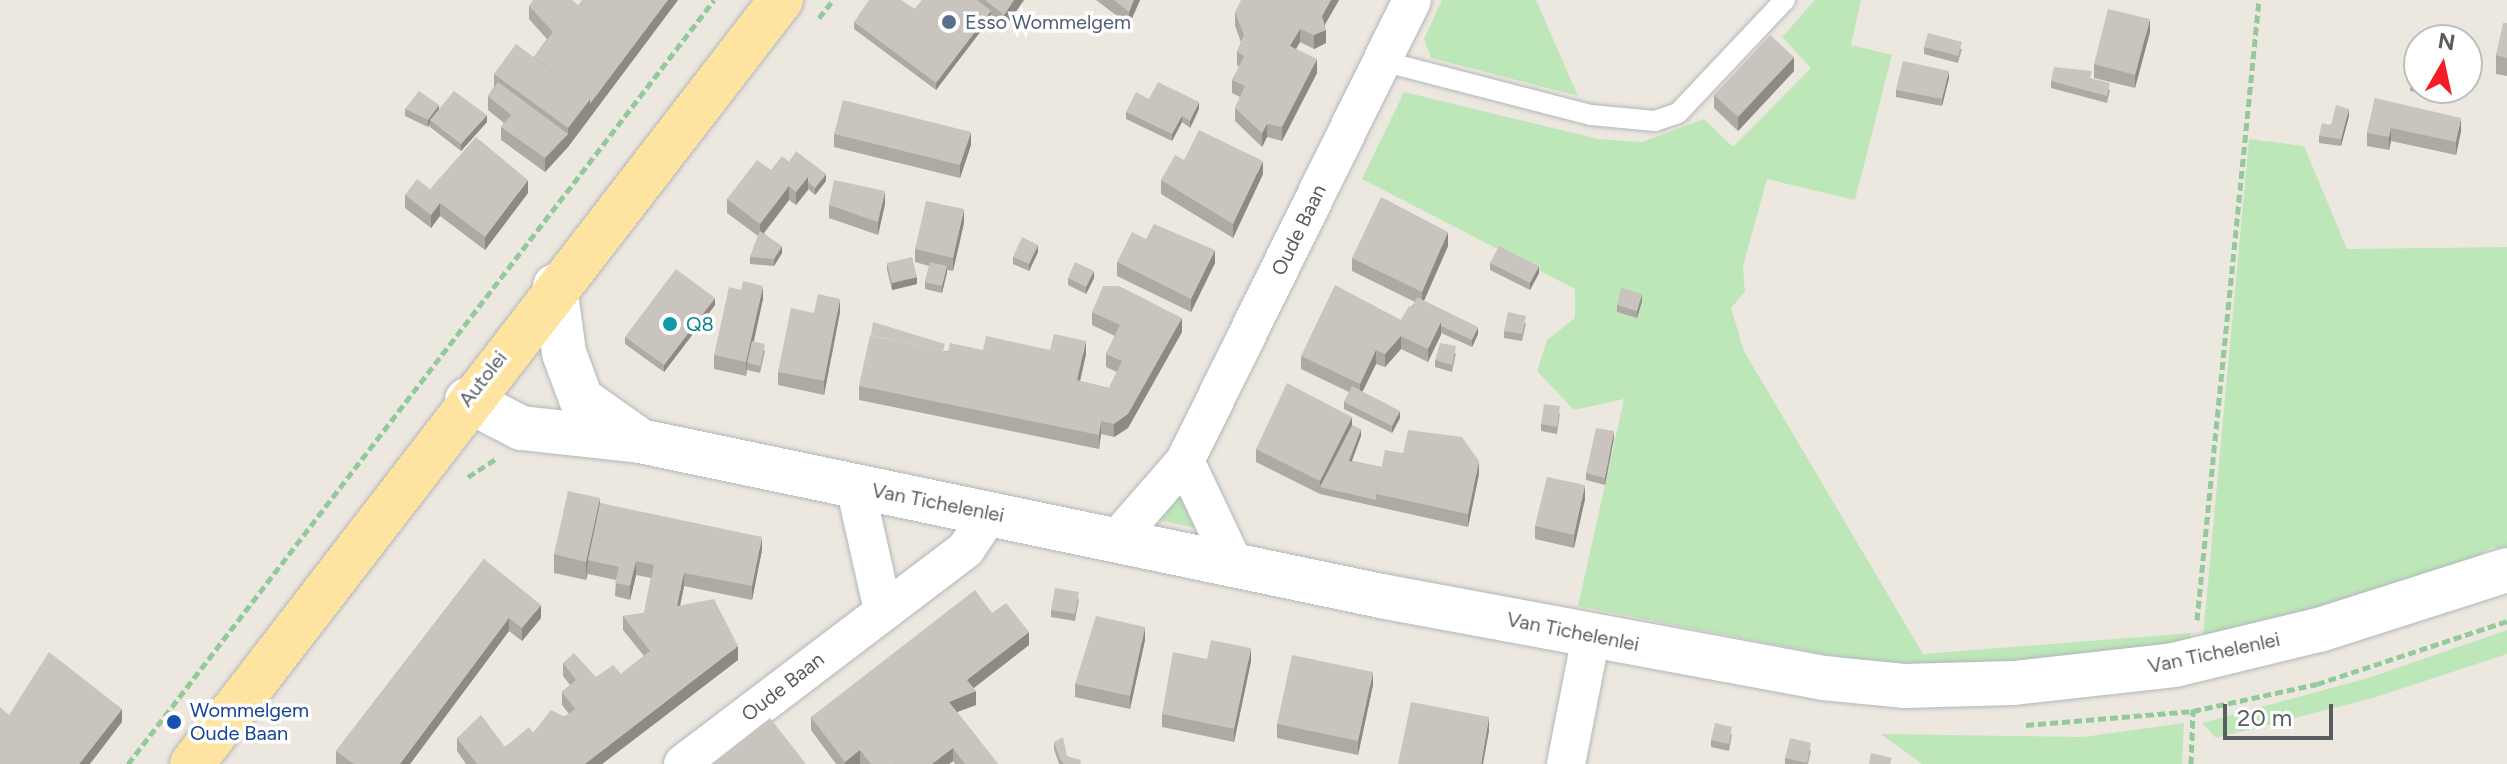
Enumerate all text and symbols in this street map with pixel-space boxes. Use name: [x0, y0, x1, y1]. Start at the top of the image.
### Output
place label: Esso Wommelgem: [965, 10, 1131, 34]
marker: Esso Wommelgem: [940, 13, 958, 31]
north arrow: [2403, 24, 2483, 104]
text: N: [2436, 27, 2457, 56]
street label: Oude Baan: [1267, 181, 1331, 279]
place label: Q8: [686, 312, 714, 336]
marker: Q8: [661, 315, 679, 333]
street label: Autolei: [454, 346, 512, 412]
street label: Van Tichelenlei: [870, 478, 1006, 528]
street label: Van Tichelenlei: [1505, 607, 1641, 657]
street label: Van Tichelenlei: [2146, 627, 2282, 679]
street label: Oude Baan: [737, 647, 829, 727]
scale bar: [2227, 688, 2337, 738]
place label: Wommelgem Oude Baan: [190, 698, 309, 745]
text: 20 m: [2237, 703, 2292, 732]
marker: Wommelgem Oude Baan: [165, 713, 183, 731]

